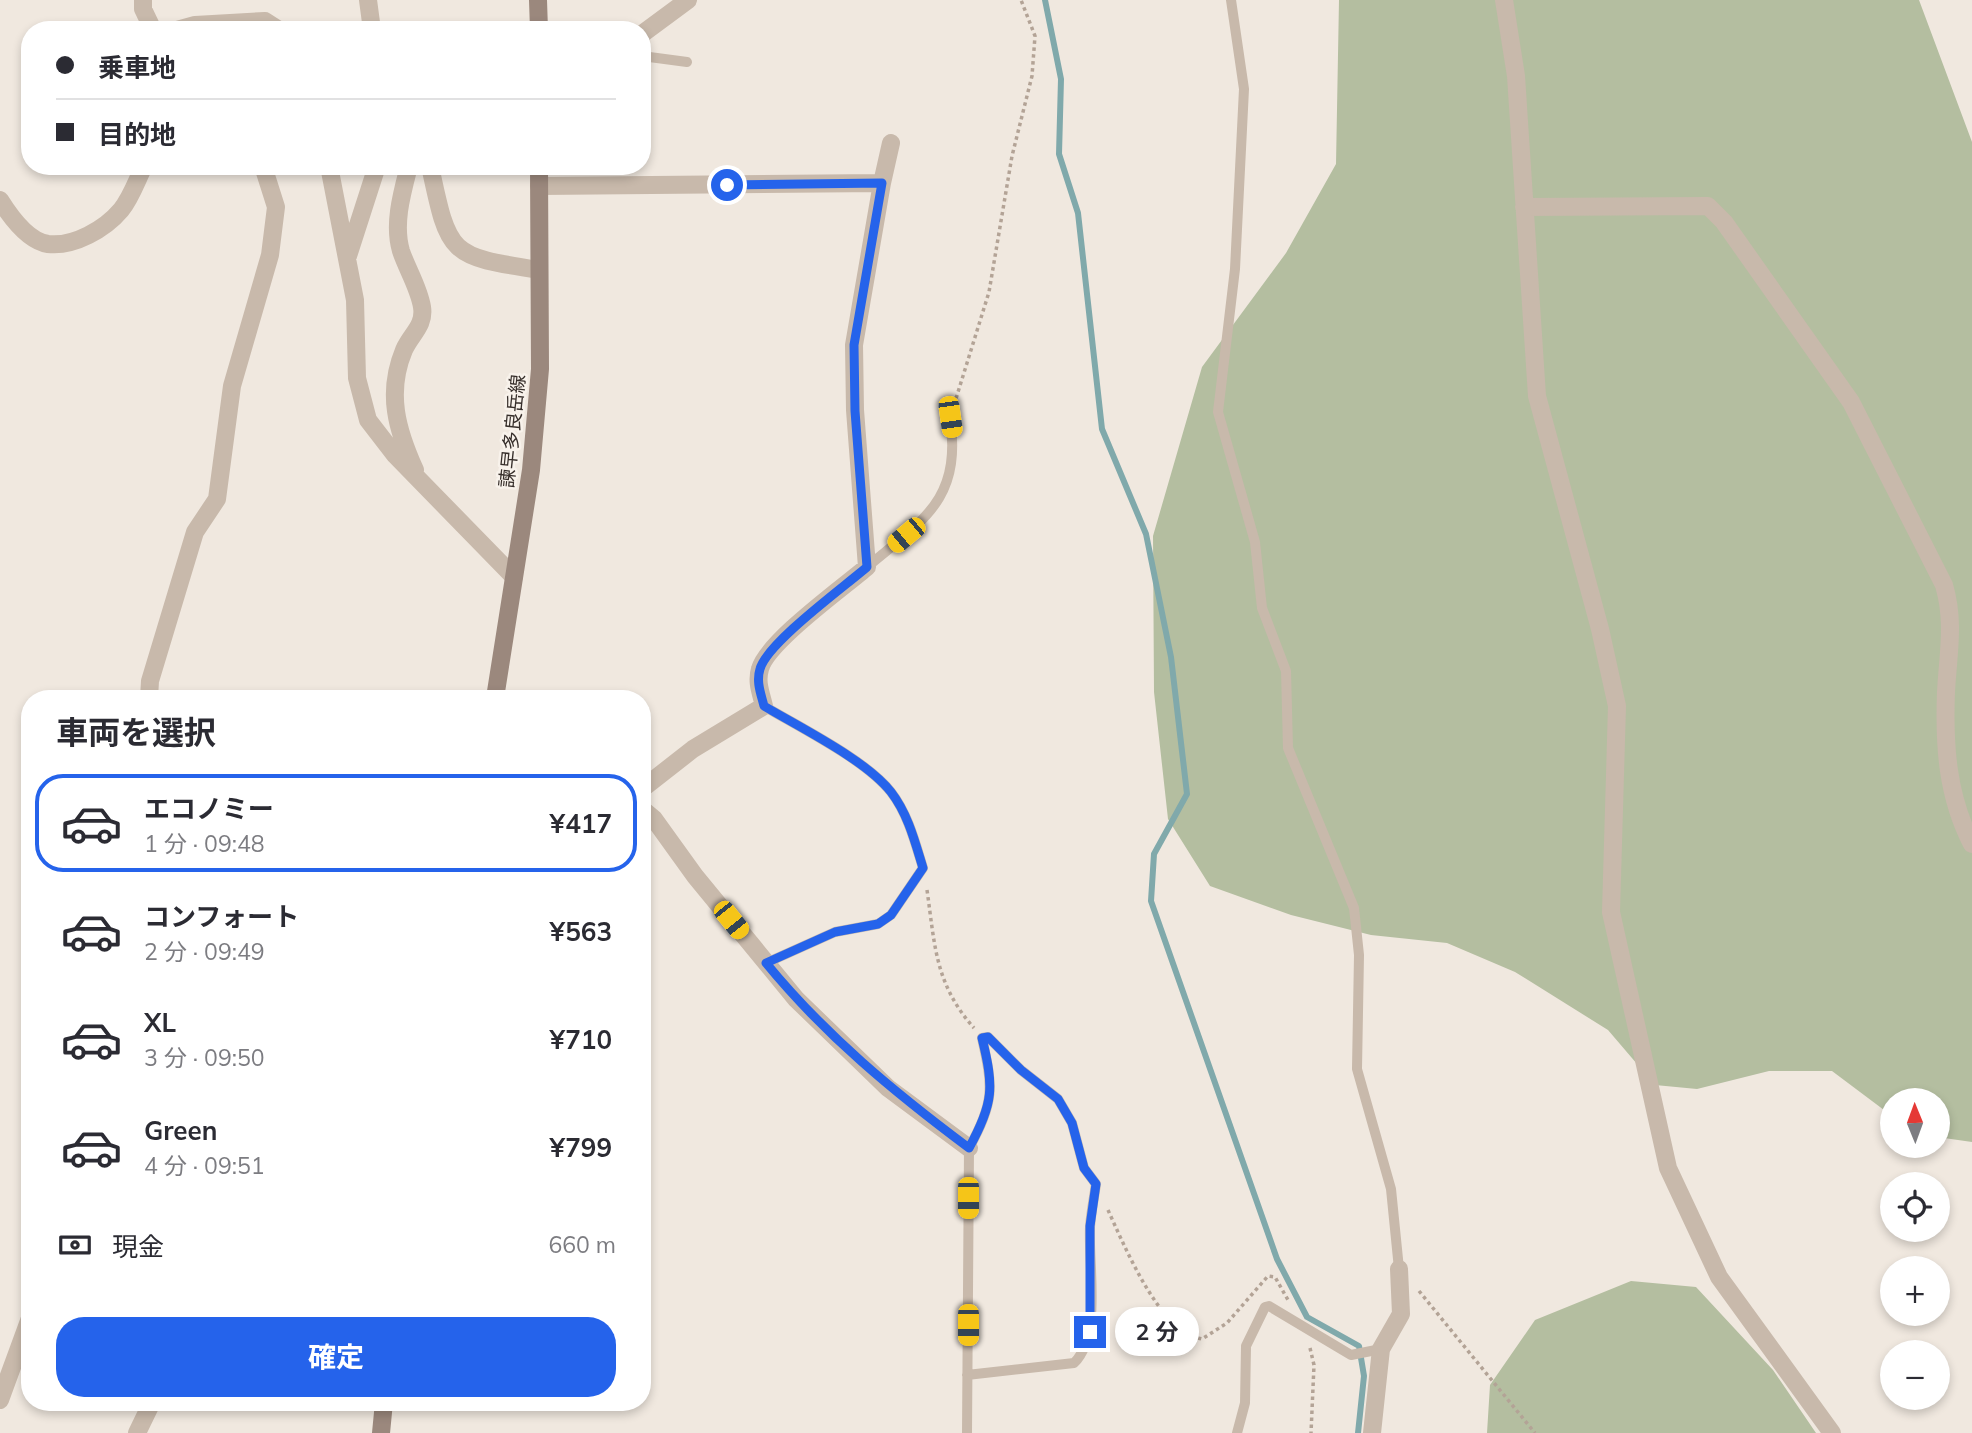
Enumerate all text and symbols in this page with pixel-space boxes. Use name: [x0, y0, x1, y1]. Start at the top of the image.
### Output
text: 乗車地: [98, 51, 176, 84]
text: 目的地: [98, 118, 176, 151]
route start: [711, 169, 743, 201]
street label: 諫早多良岳線: [494, 373, 530, 489]
car: [937, 395, 964, 439]
car: [884, 513, 929, 557]
text: 車両を選択: [56, 712, 216, 752]
icon: car: [60, 792, 123, 855]
text: エコノミー: [144, 792, 274, 825]
text: ¥417: [550, 807, 612, 840]
text: 1 分 · 09:48: [144, 829, 265, 858]
car: [710, 897, 753, 943]
icon: car: [60, 900, 123, 963]
text: コンフォート: [144, 900, 299, 933]
text: ¥563: [550, 915, 612, 948]
text: 2 分 · 09:49: [144, 937, 265, 966]
text: XL: [144, 1006, 176, 1039]
icon: car: [60, 1008, 123, 1071]
text: ¥710: [550, 1023, 612, 1056]
text: 3 分 · 09:50: [144, 1043, 265, 1072]
north arrow: [1880, 1088, 1950, 1158]
map controls: [1880, 1088, 1950, 1410]
text: Green: [144, 1114, 217, 1147]
icon: car: [60, 1116, 123, 1179]
text: ¥799: [550, 1131, 612, 1164]
text: 4 分 · 09:51: [144, 1151, 265, 1180]
button: locate: [1880, 1172, 1950, 1242]
car: [958, 1177, 979, 1219]
icon: cash: [56, 1226, 94, 1264]
text: 現金: [112, 1230, 164, 1263]
text: 660 m: [548, 1230, 616, 1259]
button: +: [1880, 1256, 1950, 1326]
car: [958, 1304, 979, 1346]
callout: 2 分: [1114, 1308, 1198, 1356]
route end: [1074, 1316, 1106, 1348]
button: 確定: [56, 1317, 616, 1397]
text: 2 分: [1135, 1317, 1179, 1346]
button: −: [1880, 1340, 1950, 1410]

